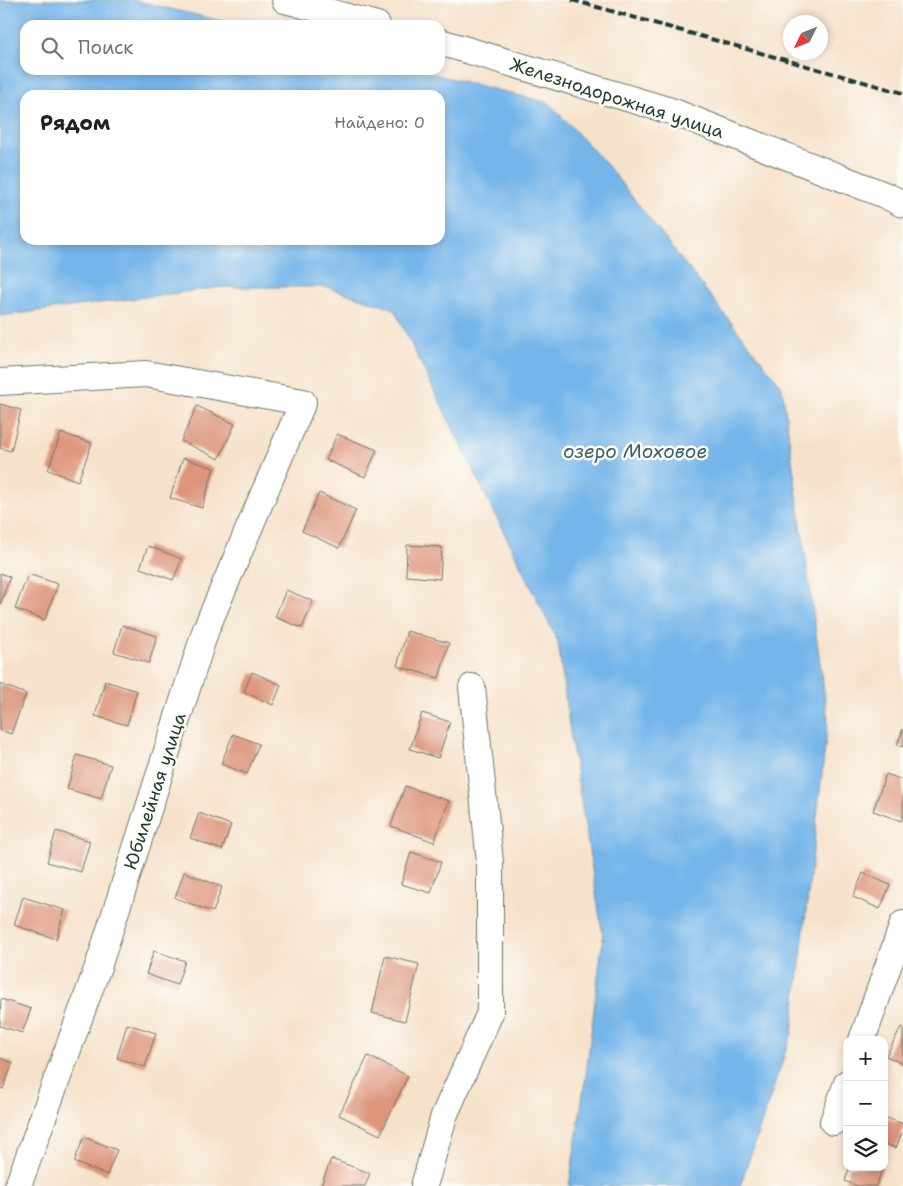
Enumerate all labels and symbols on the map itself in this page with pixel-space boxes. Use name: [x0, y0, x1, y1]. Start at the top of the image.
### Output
north arrow: [783, 15, 828, 60]
street label: Железнодорожная улица: [507, 52, 727, 144]
water label: озеро Моховое: [563, 439, 707, 464]
street label: Юбилейная улица: [118, 710, 192, 872]

